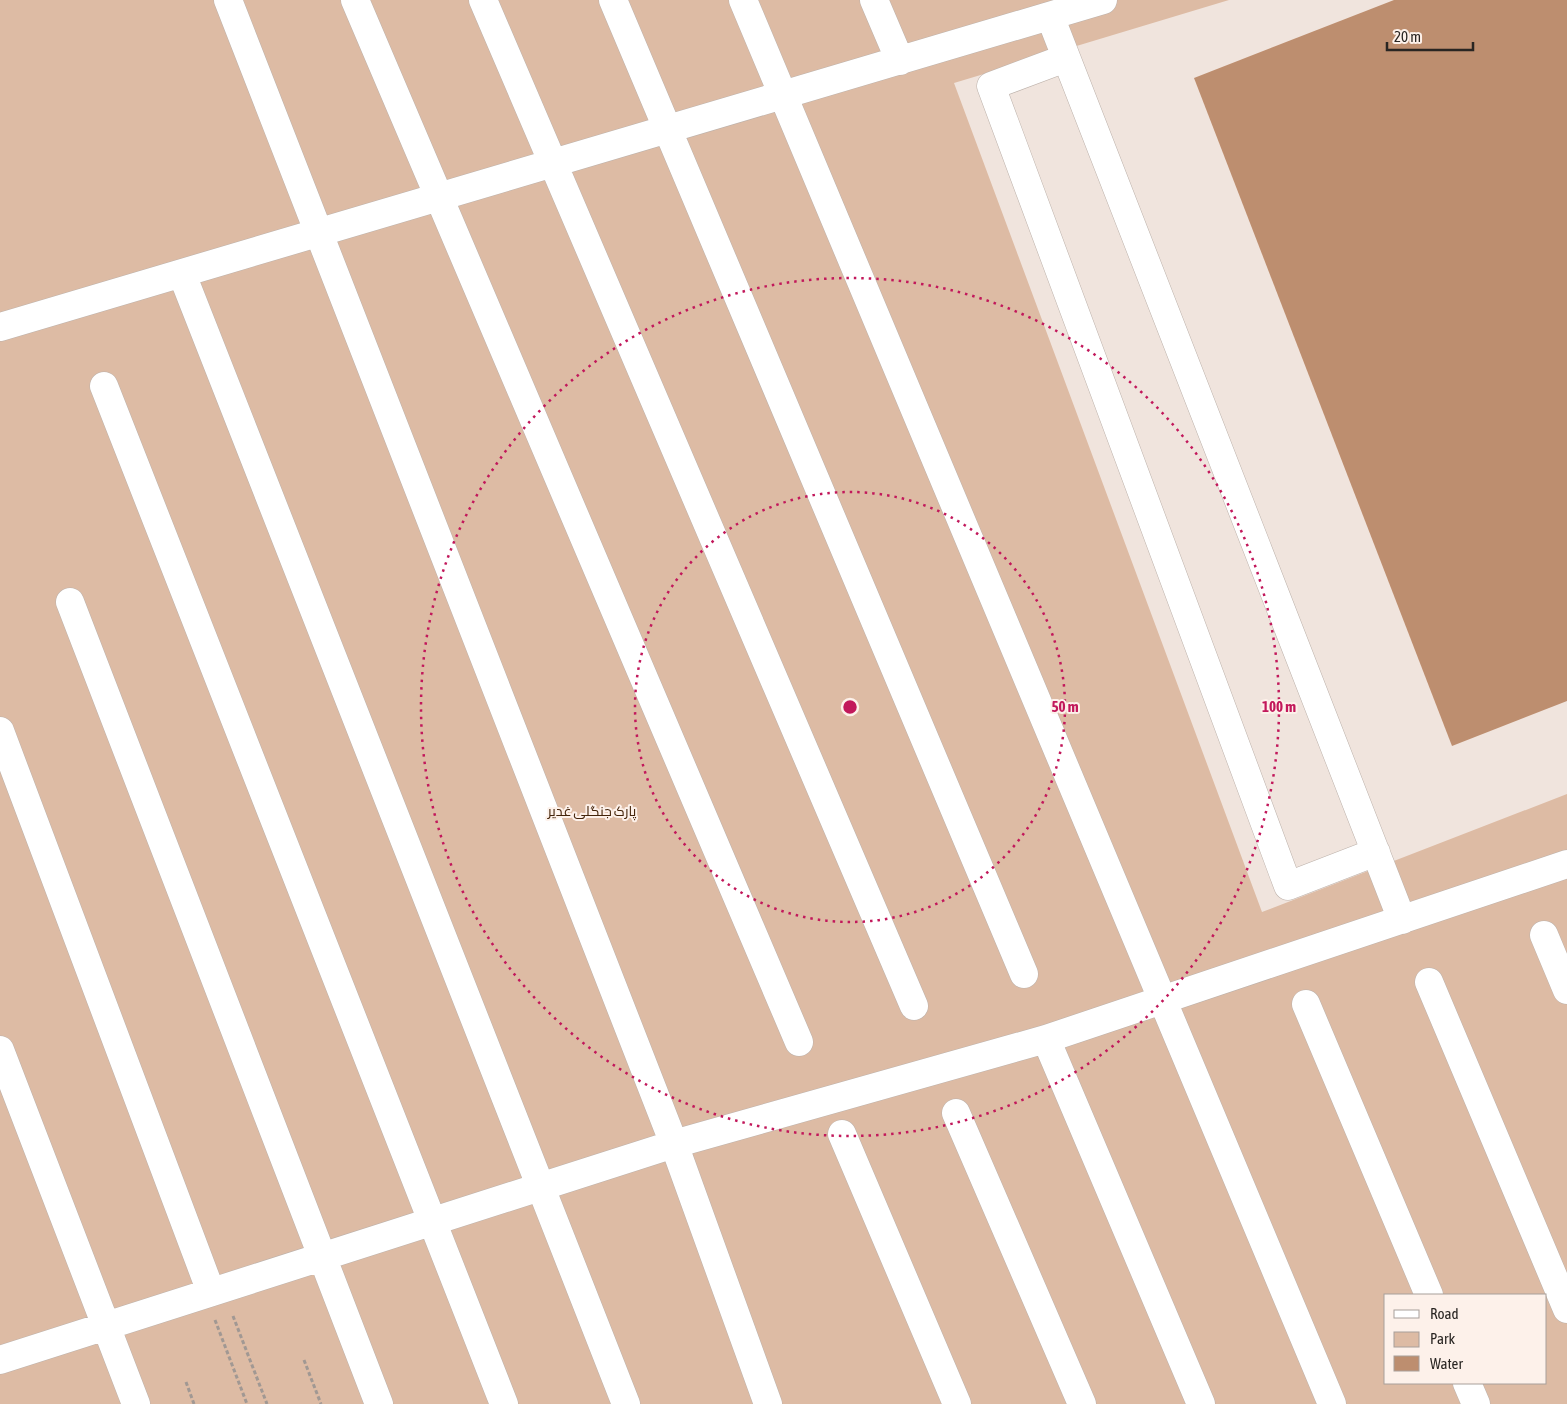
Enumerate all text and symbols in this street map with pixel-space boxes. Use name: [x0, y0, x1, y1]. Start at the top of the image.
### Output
scale bar: [1387, 20, 1473, 52]
text: 20 m: [1394, 28, 1421, 45]
centre of rings: [841, 698, 859, 716]
text: 50 m: [1052, 698, 1079, 715]
text: 100 m: [1262, 698, 1296, 715]
park label: پارک جنگلی غدیر: [547, 803, 637, 821]
legend: [1384, 1294, 1547, 1384]
text: Road: [1430, 1305, 1459, 1322]
text: Park: [1430, 1330, 1455, 1347]
text: Water: [1430, 1355, 1463, 1372]

